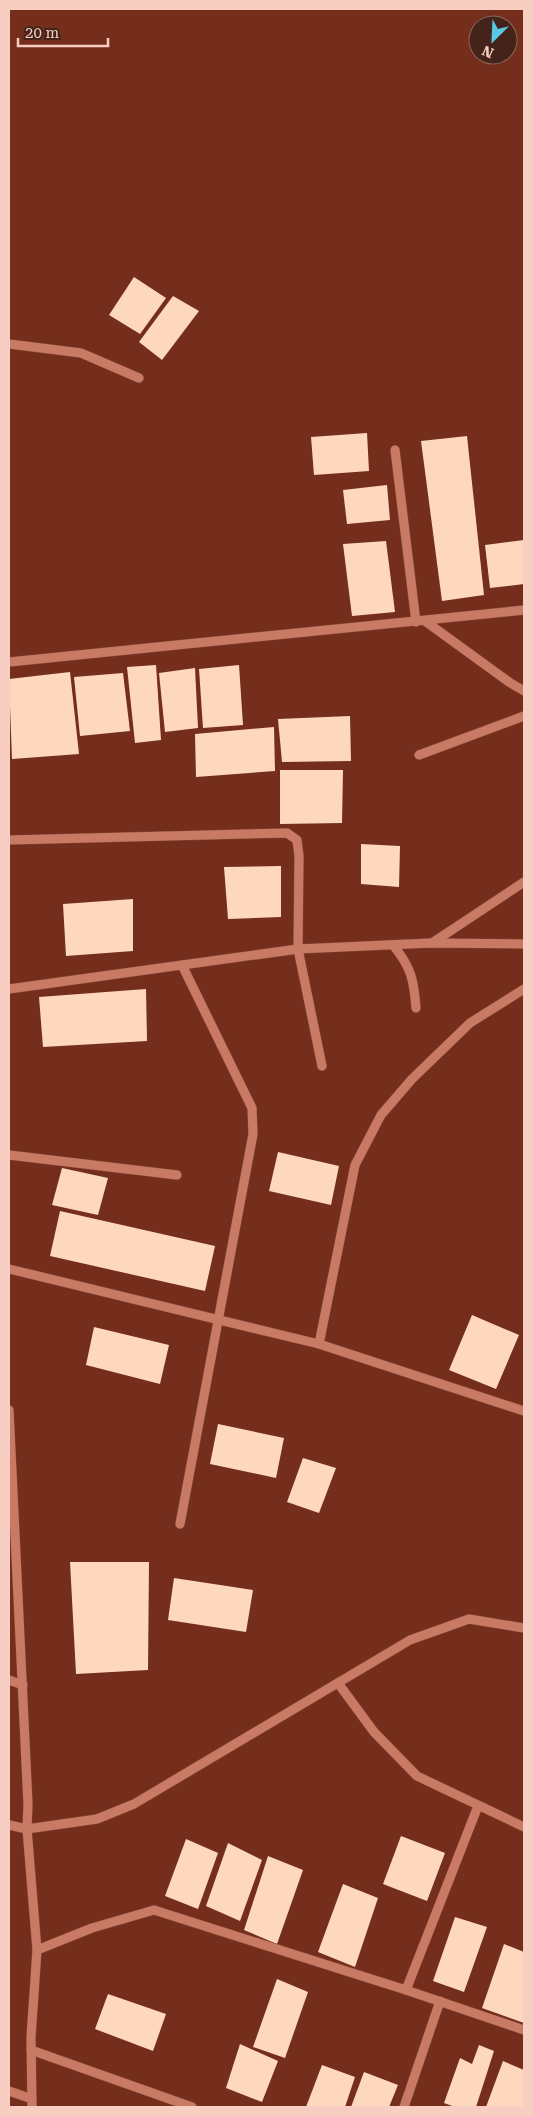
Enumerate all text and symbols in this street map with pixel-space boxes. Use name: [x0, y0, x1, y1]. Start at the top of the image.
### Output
scale bar: [18, 15, 108, 47]
north arrow: [468, 15, 518, 65]
text: 20 m: [25, 24, 60, 42]
text: N: [479, 42, 496, 61]

